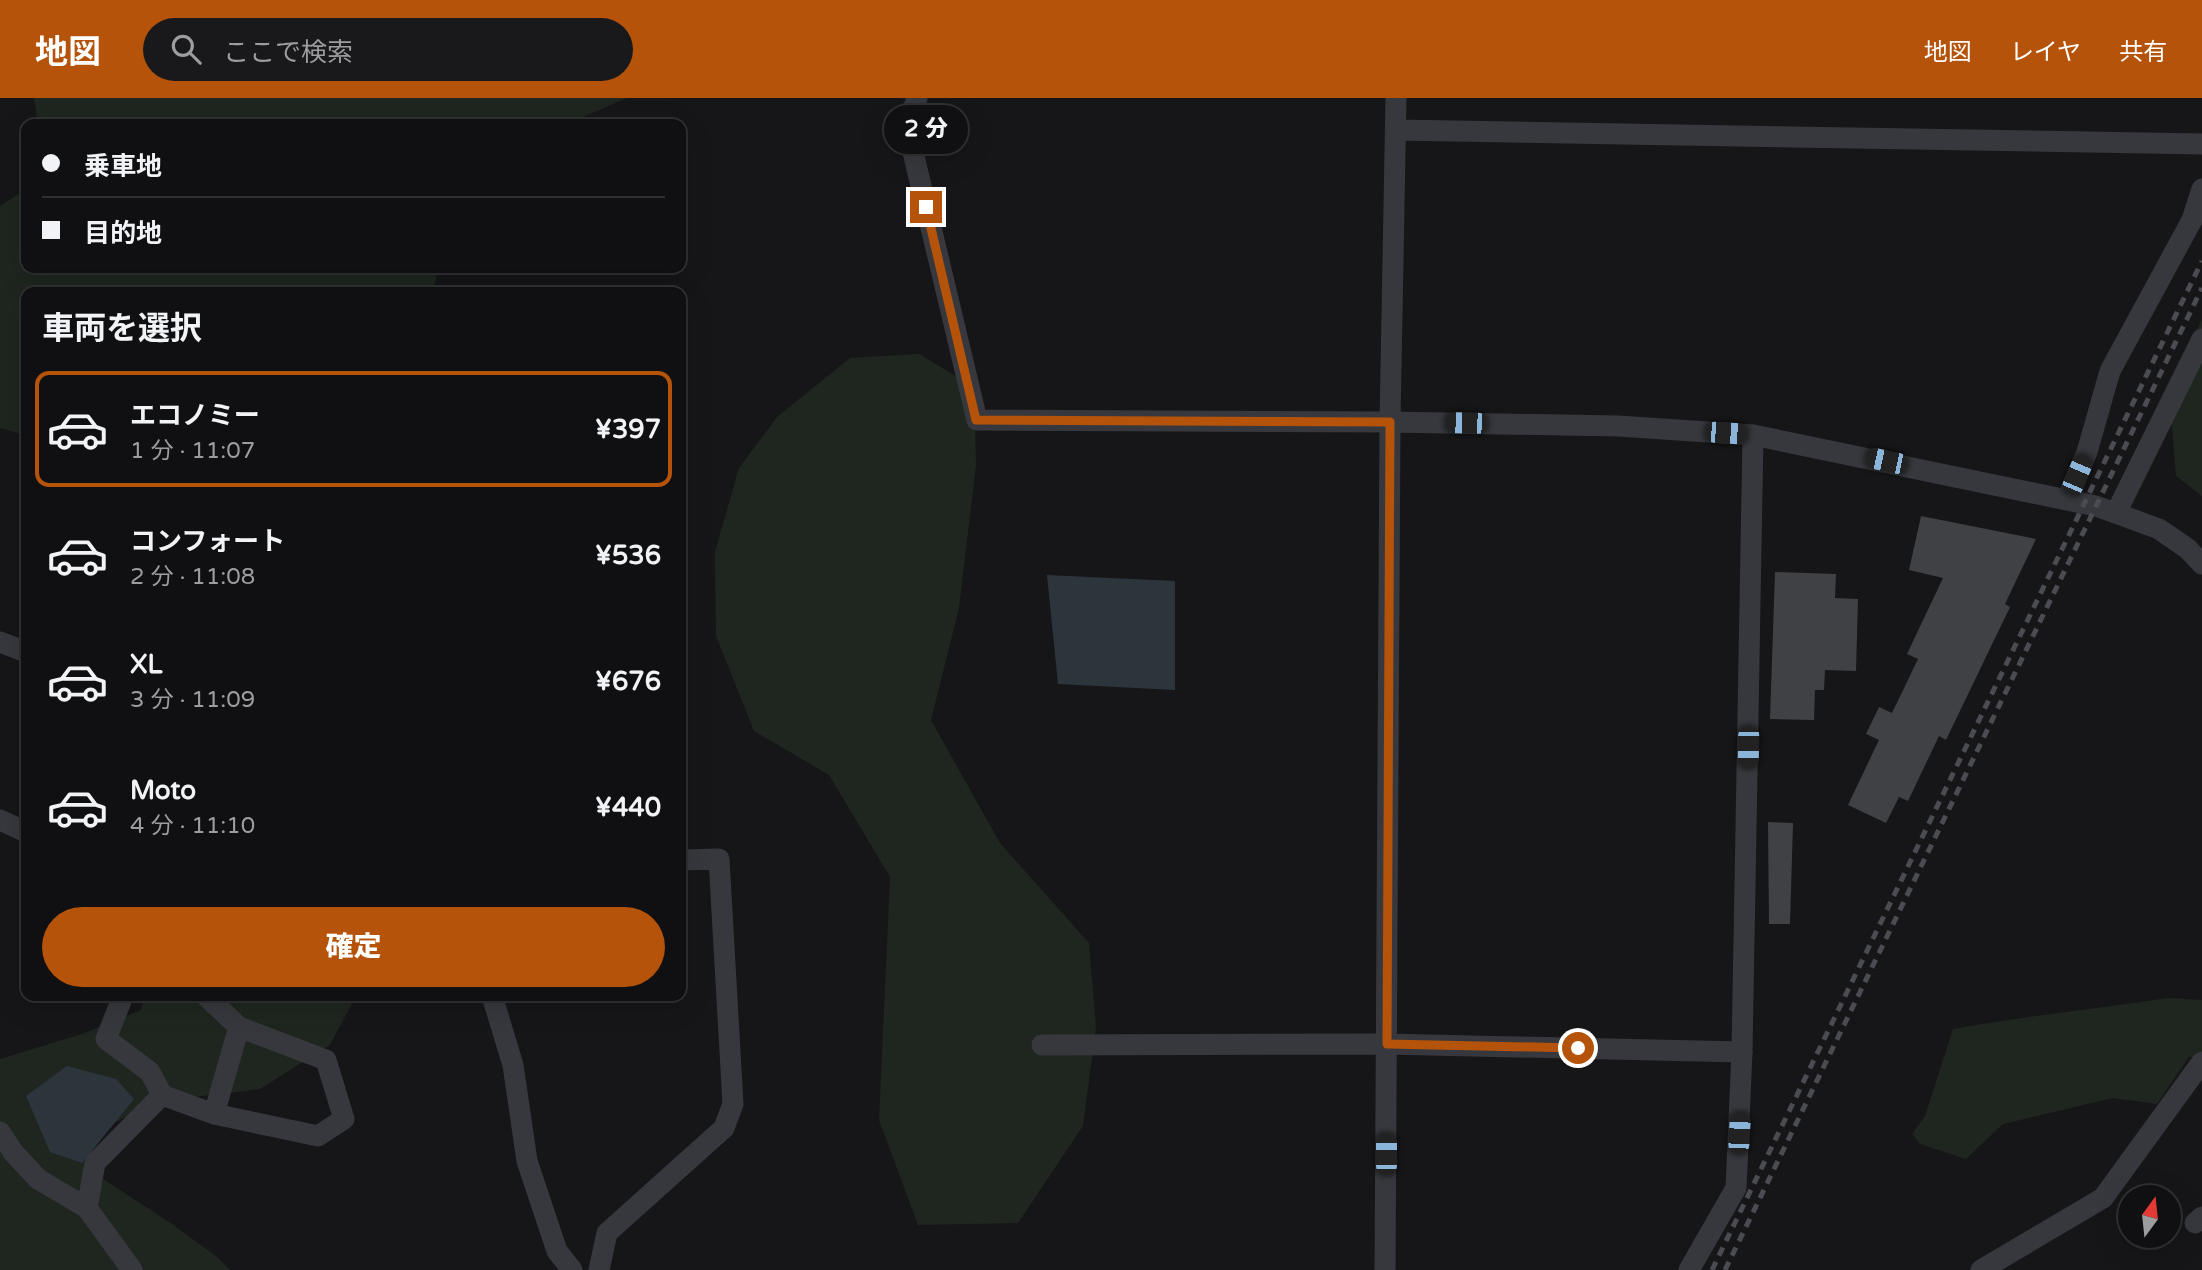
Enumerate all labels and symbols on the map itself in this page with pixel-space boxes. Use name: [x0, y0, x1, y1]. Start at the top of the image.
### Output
callout: 2 分: [884, 105, 968, 154]
route end: [910, 191, 942, 223]
car: [1445, 412, 1488, 434]
car: [1705, 421, 1748, 445]
car: [1864, 446, 1909, 476]
car: [2060, 452, 2095, 498]
car: [1738, 726, 1759, 768]
route start: [1562, 1032, 1594, 1064]
car: [1728, 1111, 1751, 1155]
car: [1376, 1133, 1397, 1175]
north arrow: [2118, 1185, 2180, 1248]

